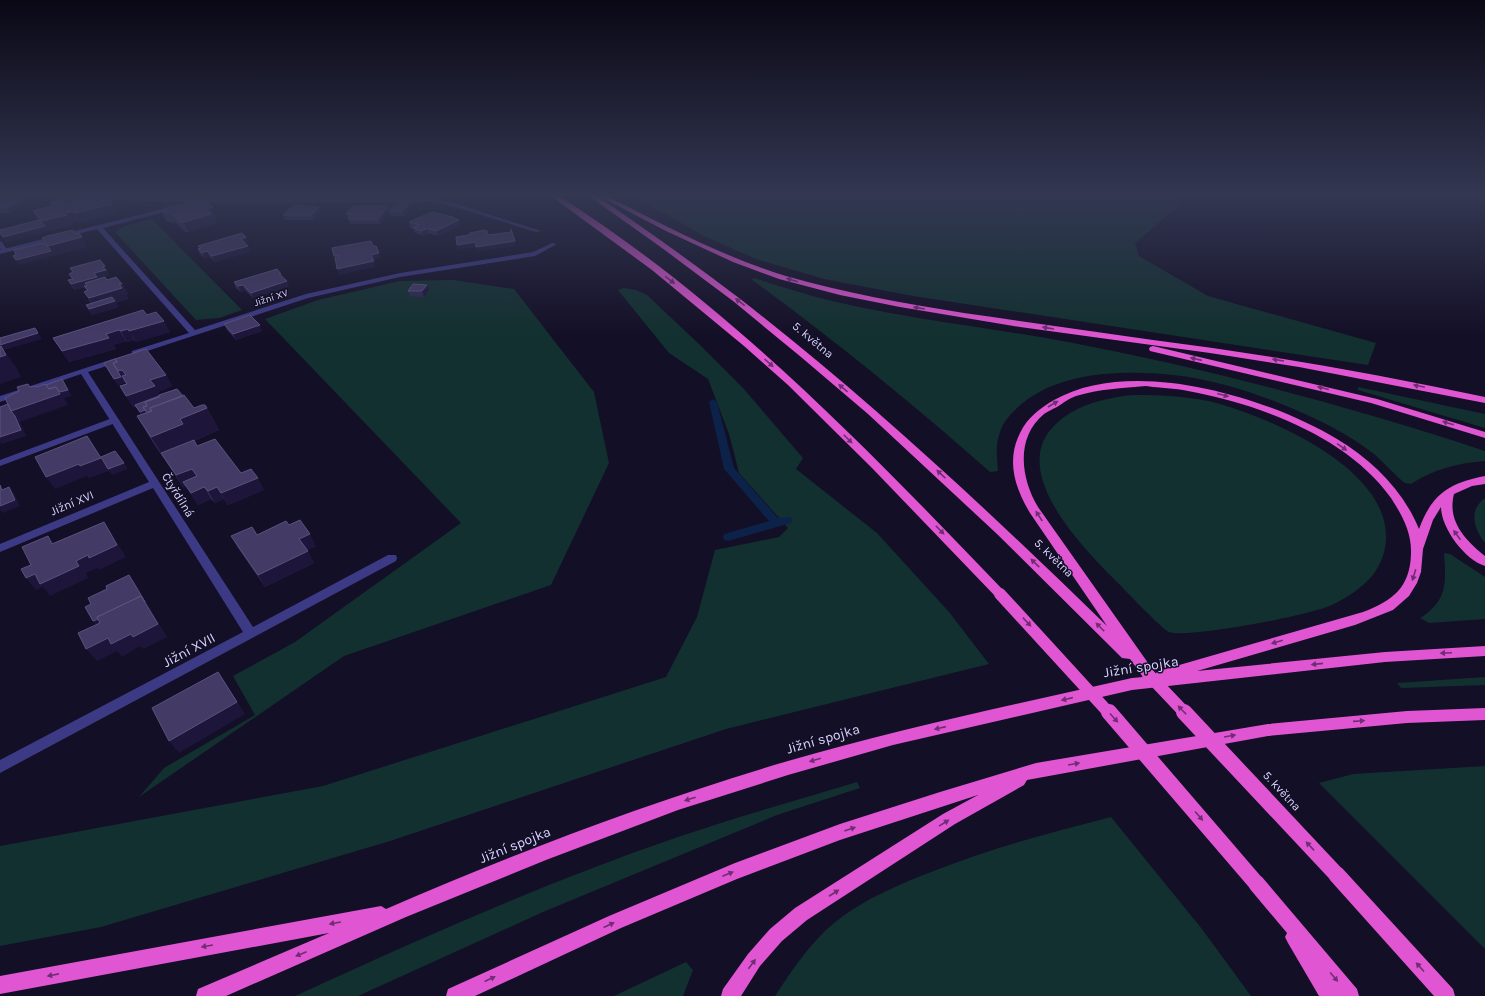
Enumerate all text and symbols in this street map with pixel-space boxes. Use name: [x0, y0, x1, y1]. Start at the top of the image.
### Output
one-way arrow: [664, 275, 675, 284]
one-way arrow: [786, 277, 798, 283]
street label: Jižní XV: [252, 287, 290, 309]
one-way arrow: [734, 298, 745, 307]
one-way arrow: [913, 305, 925, 311]
street label: 5. května: [790, 319, 836, 361]
one-way arrow: [1041, 325, 1054, 331]
one-way arrow: [1190, 355, 1202, 361]
one-way arrow: [1272, 357, 1284, 363]
one-way arrow: [764, 359, 774, 368]
one-way arrow: [1413, 382, 1426, 388]
one-way arrow: [838, 383, 849, 392]
one-way arrow: [1316, 385, 1328, 391]
one-way arrow: [1217, 392, 1229, 398]
one-way arrow: [1047, 400, 1059, 407]
one-way arrow: [1441, 420, 1453, 426]
one-way arrow: [843, 434, 853, 444]
one-way arrow: [1336, 443, 1347, 451]
street label: Čtyřdílná: [159, 470, 198, 520]
one-way arrow: [936, 470, 945, 479]
street label: Jižní XVI: [48, 488, 96, 518]
one-way arrow: [1035, 511, 1043, 521]
one-way arrow: [935, 525, 945, 535]
one-way arrow: [1453, 530, 1461, 540]
street label: 5. května: [1031, 536, 1077, 580]
one-way arrow: [1030, 559, 1040, 568]
one-way arrow: [1411, 569, 1417, 581]
one-way arrow: [1022, 617, 1031, 627]
one-way arrow: [1095, 622, 1105, 632]
street label: Jižní XVII: [160, 629, 218, 671]
one-way arrow: [1271, 640, 1284, 646]
one-way arrow: [1440, 650, 1452, 657]
street label: Jižní spojka: [1102, 653, 1180, 681]
one-way arrow: [1311, 661, 1323, 667]
one-way arrow: [1061, 696, 1073, 702]
one-way arrow: [1177, 705, 1187, 715]
one-way arrow: [1109, 714, 1118, 723]
one-way arrow: [1353, 717, 1365, 724]
street label: Jižní spojka: [784, 720, 862, 758]
one-way arrow: [934, 725, 947, 731]
one-way arrow: [1224, 733, 1236, 739]
one-way arrow: [808, 757, 820, 763]
one-way arrow: [1068, 760, 1080, 766]
street label: 5. května: [1260, 768, 1304, 814]
one-way arrow: [684, 796, 696, 802]
one-way arrow: [1195, 811, 1204, 822]
one-way arrow: [939, 819, 949, 827]
street label: Jižní spojka: [477, 823, 553, 867]
one-way arrow: [845, 826, 857, 832]
one-way arrow: [1305, 841, 1314, 851]
one-way arrow: [723, 871, 735, 877]
one-way arrow: [828, 889, 840, 896]
one-way arrow: [329, 921, 341, 927]
one-way arrow: [603, 922, 614, 928]
one-way arrow: [201, 944, 213, 950]
one-way arrow: [294, 952, 306, 958]
one-way arrow: [748, 959, 756, 969]
one-way arrow: [1416, 962, 1425, 972]
one-way arrow: [47, 972, 59, 978]
one-way arrow: [1330, 972, 1339, 983]
one-way arrow: [485, 976, 496, 982]

